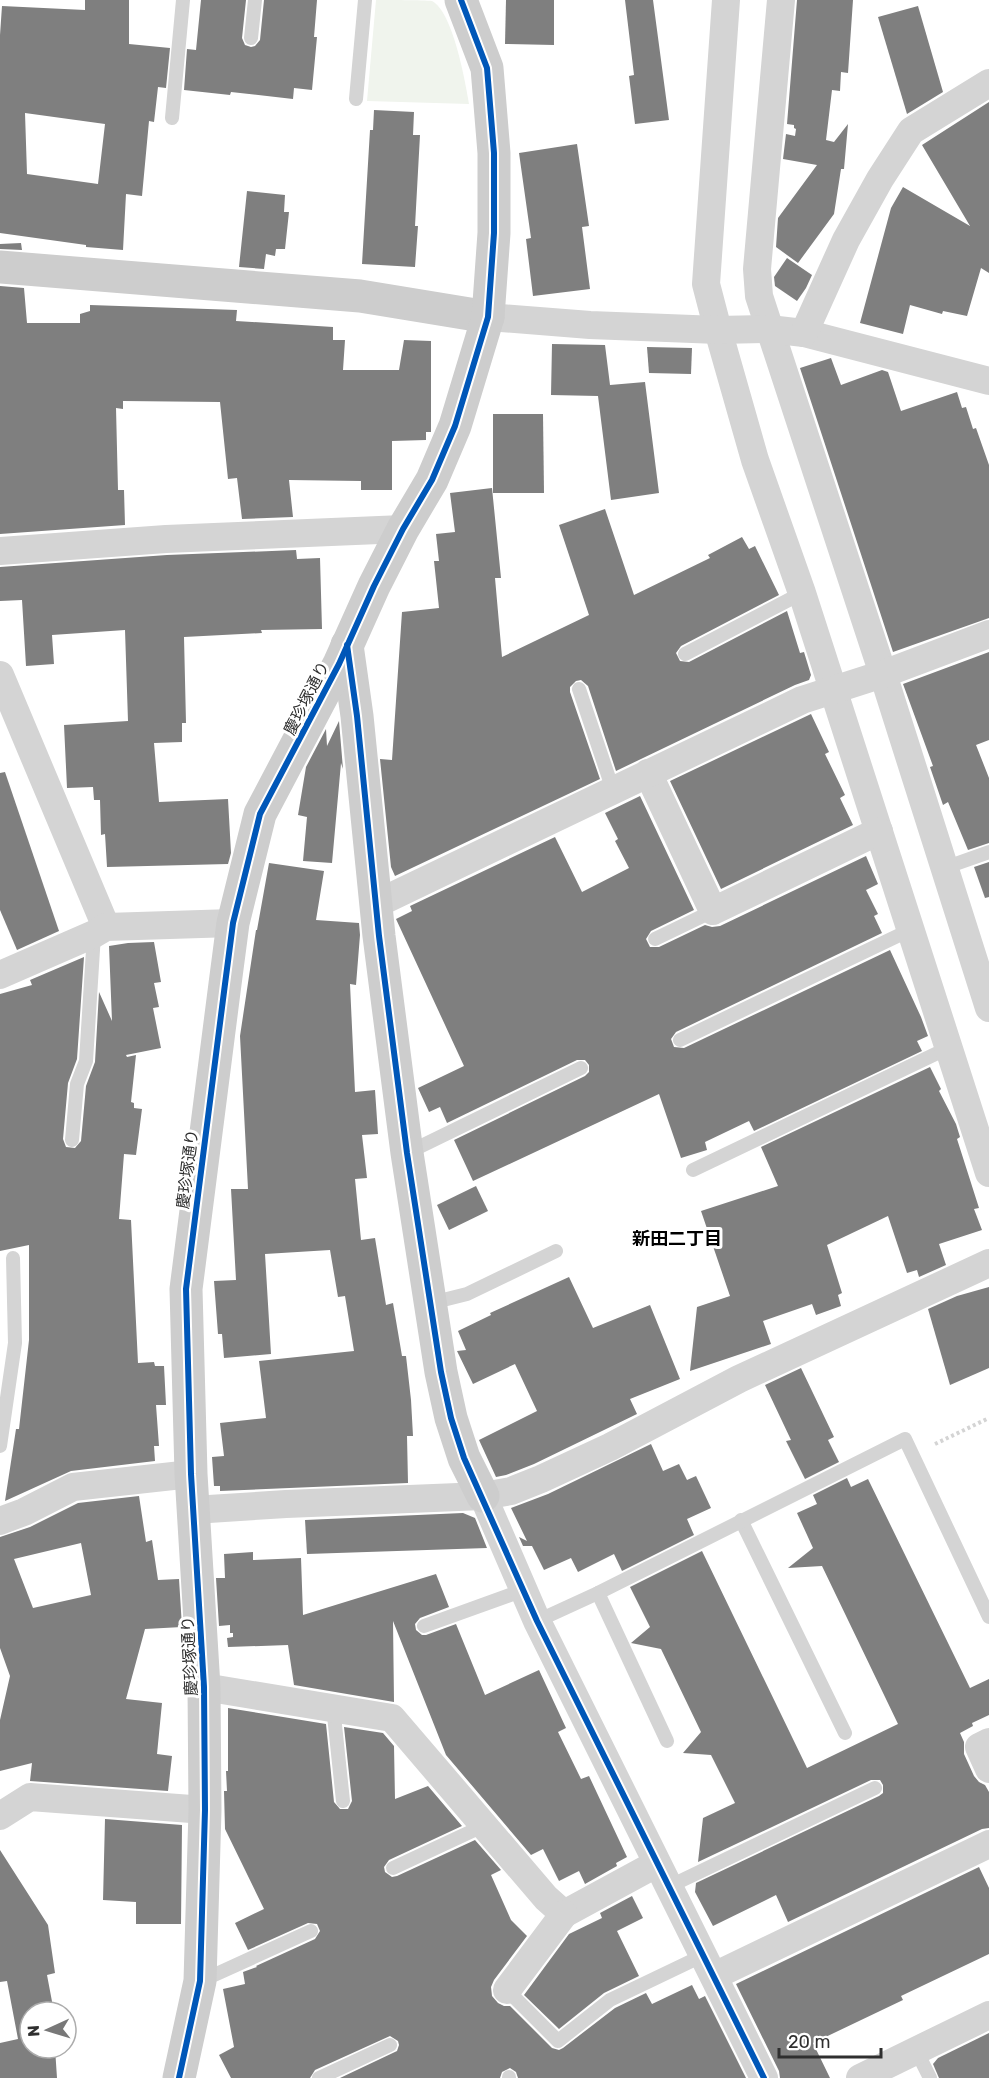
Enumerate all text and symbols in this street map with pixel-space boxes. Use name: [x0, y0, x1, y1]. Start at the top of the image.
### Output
street label: 慶珍塚通り: [280, 658, 333, 738]
street label: 慶珍塚通り: [173, 1128, 202, 1210]
district label: 新田二丁目: [632, 1228, 722, 1250]
street label: 慶珍塚通り: [178, 1616, 201, 1696]
north arrow: [18, 2000, 78, 2060]
scale bar: [779, 2021, 881, 2059]
text: N: [24, 2025, 43, 2037]
text: 20 m: [788, 2031, 830, 2053]

